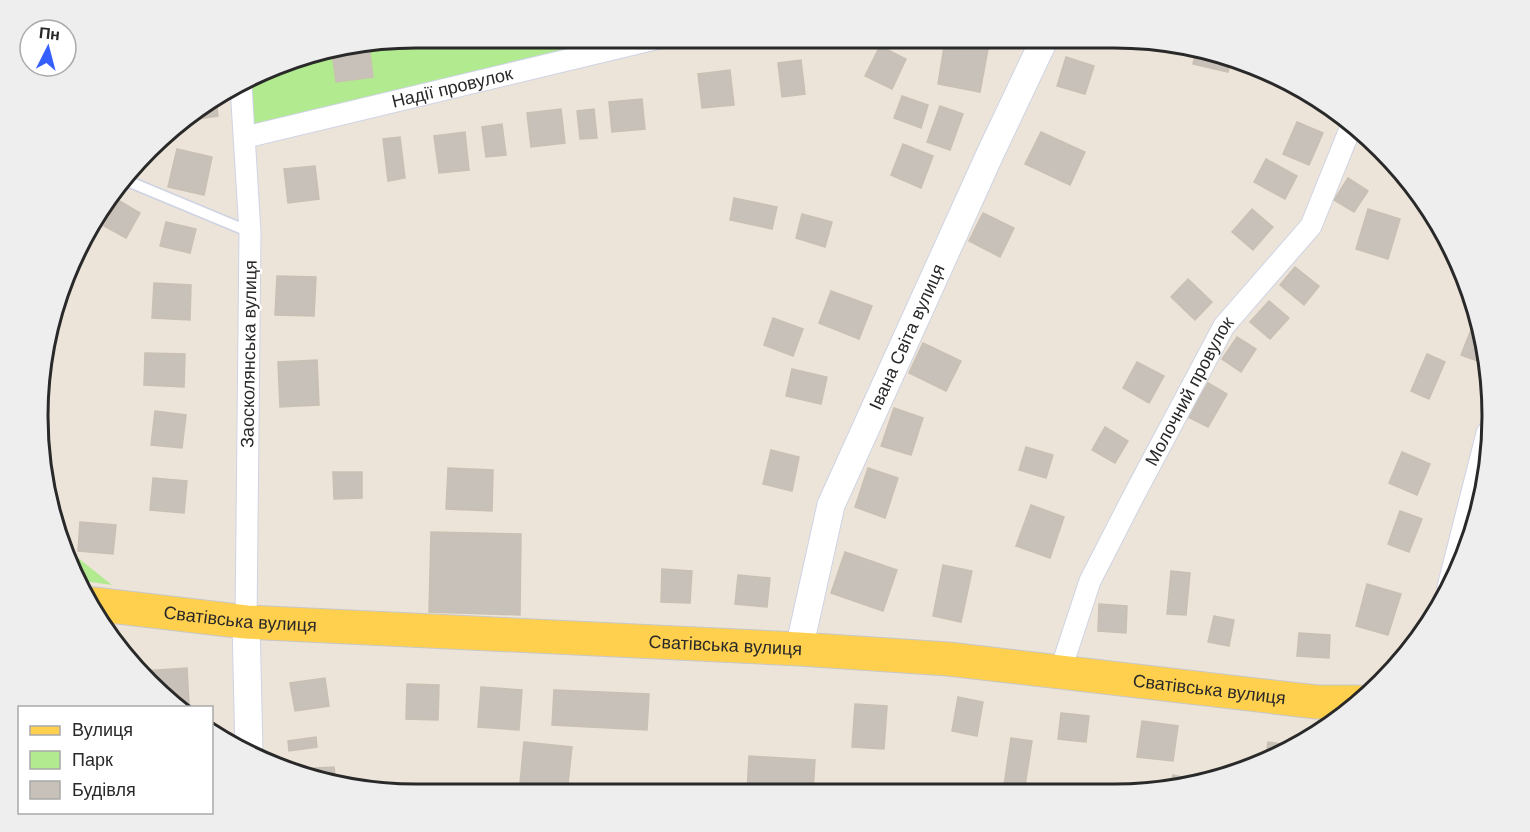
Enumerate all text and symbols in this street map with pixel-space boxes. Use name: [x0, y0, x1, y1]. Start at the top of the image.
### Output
north arrow: [18, 18, 78, 78]
text: Пн: [38, 24, 61, 43]
street label: Надії провулок: [390, 63, 515, 112]
street label: Заосколянська вулиця: [237, 260, 261, 448]
street label: Івана Світа вулиця: [866, 261, 949, 413]
street label: Молочний провулок: [1142, 313, 1238, 469]
street label: Сватівська вулиця: [162, 602, 317, 635]
street label: Сватівська вулиця: [648, 632, 803, 659]
street label: Сватівська вулиця: [1132, 671, 1287, 708]
legend: [18, 706, 213, 814]
text: Вулиця: [72, 720, 133, 740]
text: Парк: [72, 750, 113, 770]
text: Будівля: [72, 780, 136, 800]

